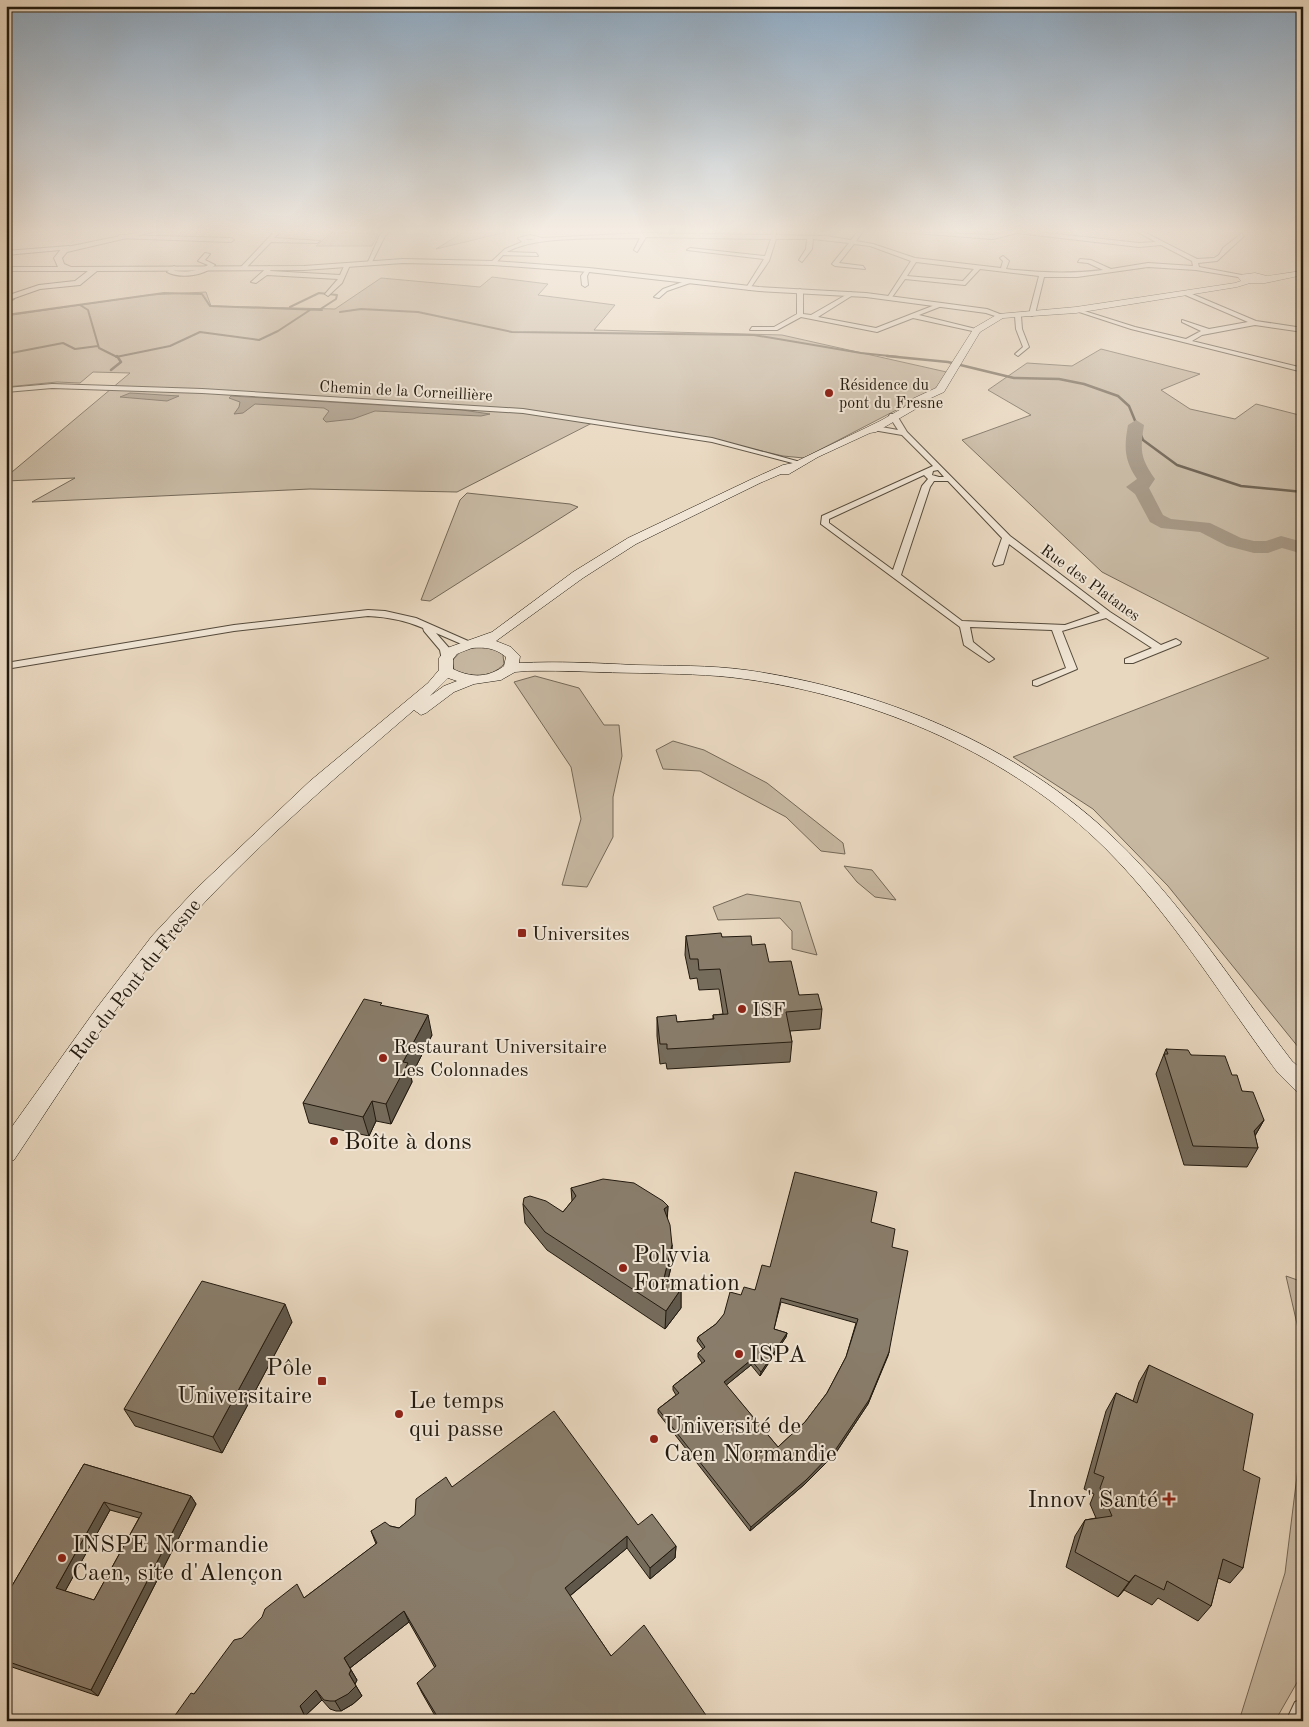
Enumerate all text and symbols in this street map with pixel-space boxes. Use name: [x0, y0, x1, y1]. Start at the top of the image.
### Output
place label: Résidence du pont du Fresne: [839, 378, 943, 412]
street label: Chemin de la Corneillière: [319, 379, 493, 405]
marker: Résidence du pont du Fresne: [823, 387, 835, 399]
street label: Rue des Platanes: [1037, 542, 1143, 625]
street label: Rue du Pont du Fresne: [68, 896, 206, 1065]
place label: Universites: [532, 925, 630, 945]
marker: Universites: [516, 927, 528, 939]
place label: ISF: [752, 1001, 786, 1021]
marker: ISF: [736, 1003, 748, 1015]
place label: Restaurant Universitaire Les Colonnades: [393, 1038, 607, 1081]
marker: Restaurant Universitaire Les Colonnades: [377, 1052, 389, 1064]
place label: Boîte à dons: [344, 1131, 472, 1155]
marker: Boîte à dons: [328, 1135, 340, 1147]
place label: Polyvia Formation: [633, 1244, 740, 1296]
marker: Polyvia Formation: [617, 1262, 629, 1274]
place label: ISPA: [749, 1344, 806, 1368]
marker: ISPA: [733, 1348, 745, 1360]
place label: Pôle Universitaire: [177, 1357, 312, 1409]
marker: Pôle Universitaire: [316, 1375, 328, 1387]
place label: Le temps qui passe: [409, 1390, 504, 1442]
marker: Le temps qui passe: [393, 1408, 405, 1420]
place label: Université de Caen Normandie: [664, 1415, 837, 1467]
marker: Université de Caen Normandie: [648, 1433, 660, 1445]
place label: Innov' Santé: [1027, 1489, 1158, 1513]
marker: Innov' Santé: [1162, 1492, 1176, 1506]
place label: INSPE Normandie Caen, site d'Alençon: [72, 1534, 283, 1586]
marker: INSPE Normandie Caen, site d'Alençon: [56, 1552, 68, 1564]

